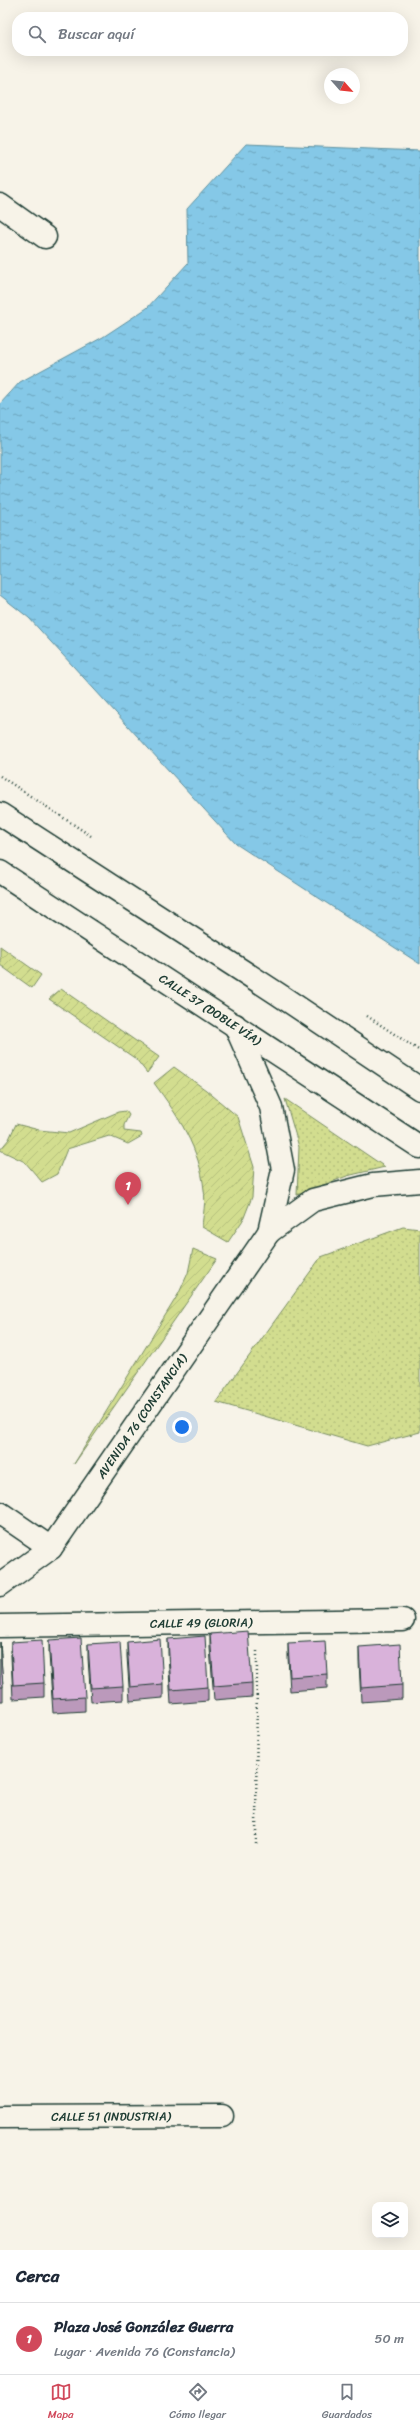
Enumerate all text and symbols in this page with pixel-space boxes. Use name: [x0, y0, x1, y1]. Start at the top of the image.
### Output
search box: [12, 12, 408, 56]
text: Buscar aquí: [58, 21, 135, 47]
icon: search: [26, 23, 48, 45]
north arrow: [324, 68, 360, 104]
street label: CALLE 37 (DOBLE VÍA): [154, 968, 266, 1052]
pin: 1: [115, 1172, 141, 1205]
street label: AVENIDA 76 (CONSTANCIA): [90, 1349, 193, 1484]
your location: [172, 1417, 192, 1437]
street label: CALLE 49 (GLORIA): [150, 1611, 253, 1635]
street label: CALLE 51 (INDUSTRIA): [51, 2105, 172, 2128]
map controls: [372, 2202, 408, 2238]
button: layers: [372, 2202, 408, 2238]
text: Cerca: [16, 2261, 59, 2291]
text: Plaza José González Guerra: [54, 2314, 233, 2340]
text: 1: [26, 2327, 32, 2350]
text: 50 m: [374, 2327, 404, 2350]
text: Lugar · Avenida 76 (Constancia): [54, 2340, 235, 2363]
tab: Mapa: [48, 2381, 74, 2424]
tab: Cómo llegar: [169, 2381, 226, 2424]
tab: Guardados: [322, 2381, 372, 2424]

